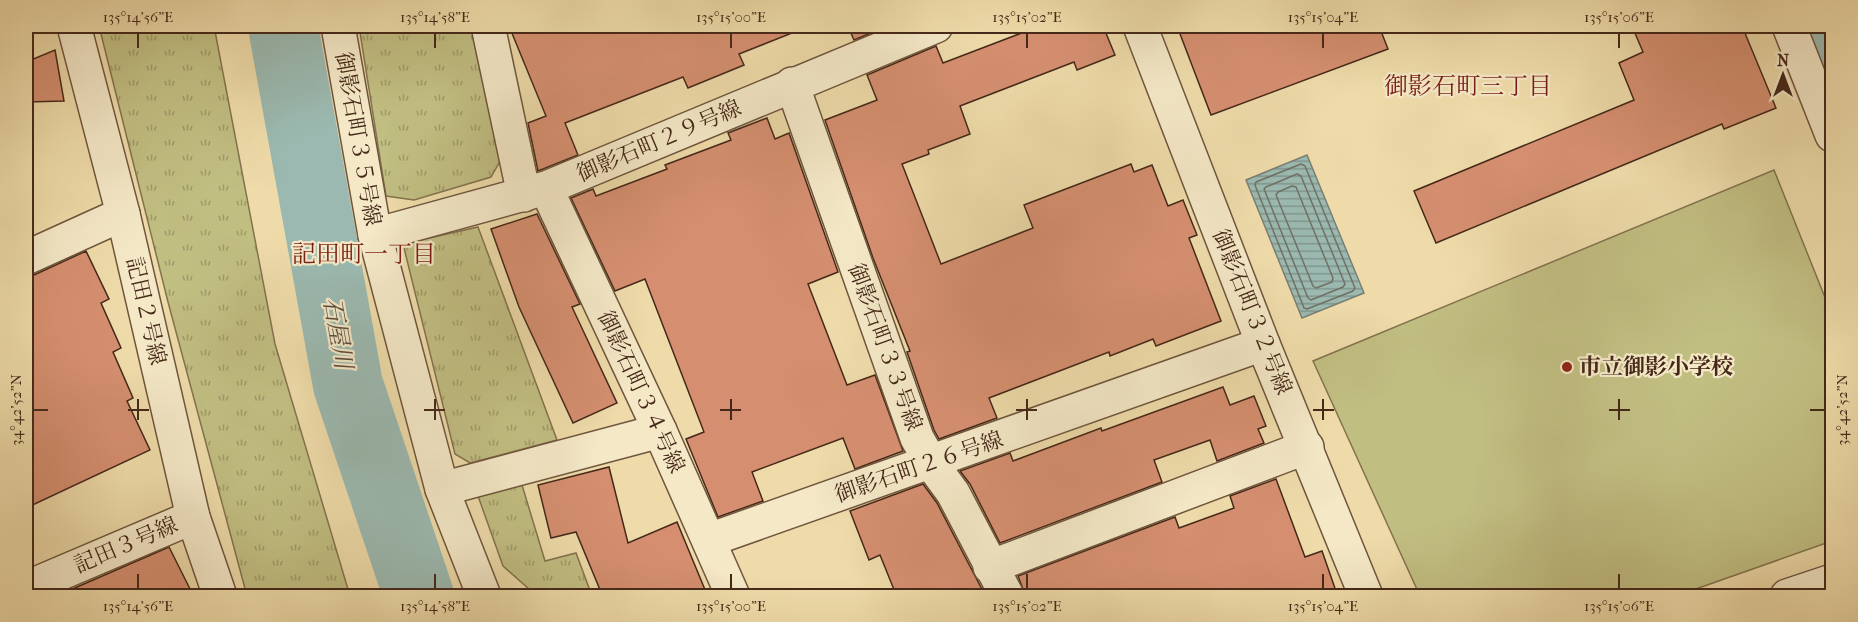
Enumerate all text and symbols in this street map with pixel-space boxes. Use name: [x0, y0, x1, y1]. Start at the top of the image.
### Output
text: 135°14'56"E: [103, 8, 173, 26]
text: 135°14'58"E: [400, 8, 470, 26]
text: 135°15'00"E: [696, 8, 766, 26]
text: 135°15'02"E: [992, 8, 1062, 26]
text: 135°15'04"E: [1288, 8, 1358, 26]
text: 135°15'06"E: [1584, 8, 1654, 26]
north arrow: [1753, 45, 1813, 105]
street label: 御影石町３５号線: [330, 50, 386, 228]
text: N: [1777, 51, 1790, 70]
district label: 御影石町三丁目: [1384, 72, 1552, 100]
street label: 御影石町２９号線: [573, 95, 745, 187]
street label: 御影石町３２号線: [1207, 226, 1297, 398]
district label: 記田町一丁目: [292, 240, 436, 268]
street label: 記田２号線: [121, 254, 171, 368]
street label: 御影石町３３号線: [843, 260, 927, 434]
water label: 石屋川: [318, 295, 359, 374]
street label: 御影石町３４号線: [592, 307, 690, 477]
place label: 市立御影小学校: [1579, 354, 1733, 380]
marker: 市立御影小学校: [1560, 360, 1574, 374]
text: 34°42'52"N: [7, 374, 25, 446]
text: 34°42'52"N: [1833, 374, 1851, 446]
street label: 御影石町２６号線: [832, 426, 1006, 508]
street label: 記田３号線: [70, 512, 182, 578]
text: 135°14'56"E: [103, 597, 173, 615]
text: 135°14'58"E: [400, 597, 470, 615]
text: 135°15'00"E: [696, 597, 766, 615]
text: 135°15'02"E: [992, 597, 1062, 615]
text: 135°15'04"E: [1288, 597, 1358, 615]
text: 135°15'06"E: [1584, 597, 1654, 615]

